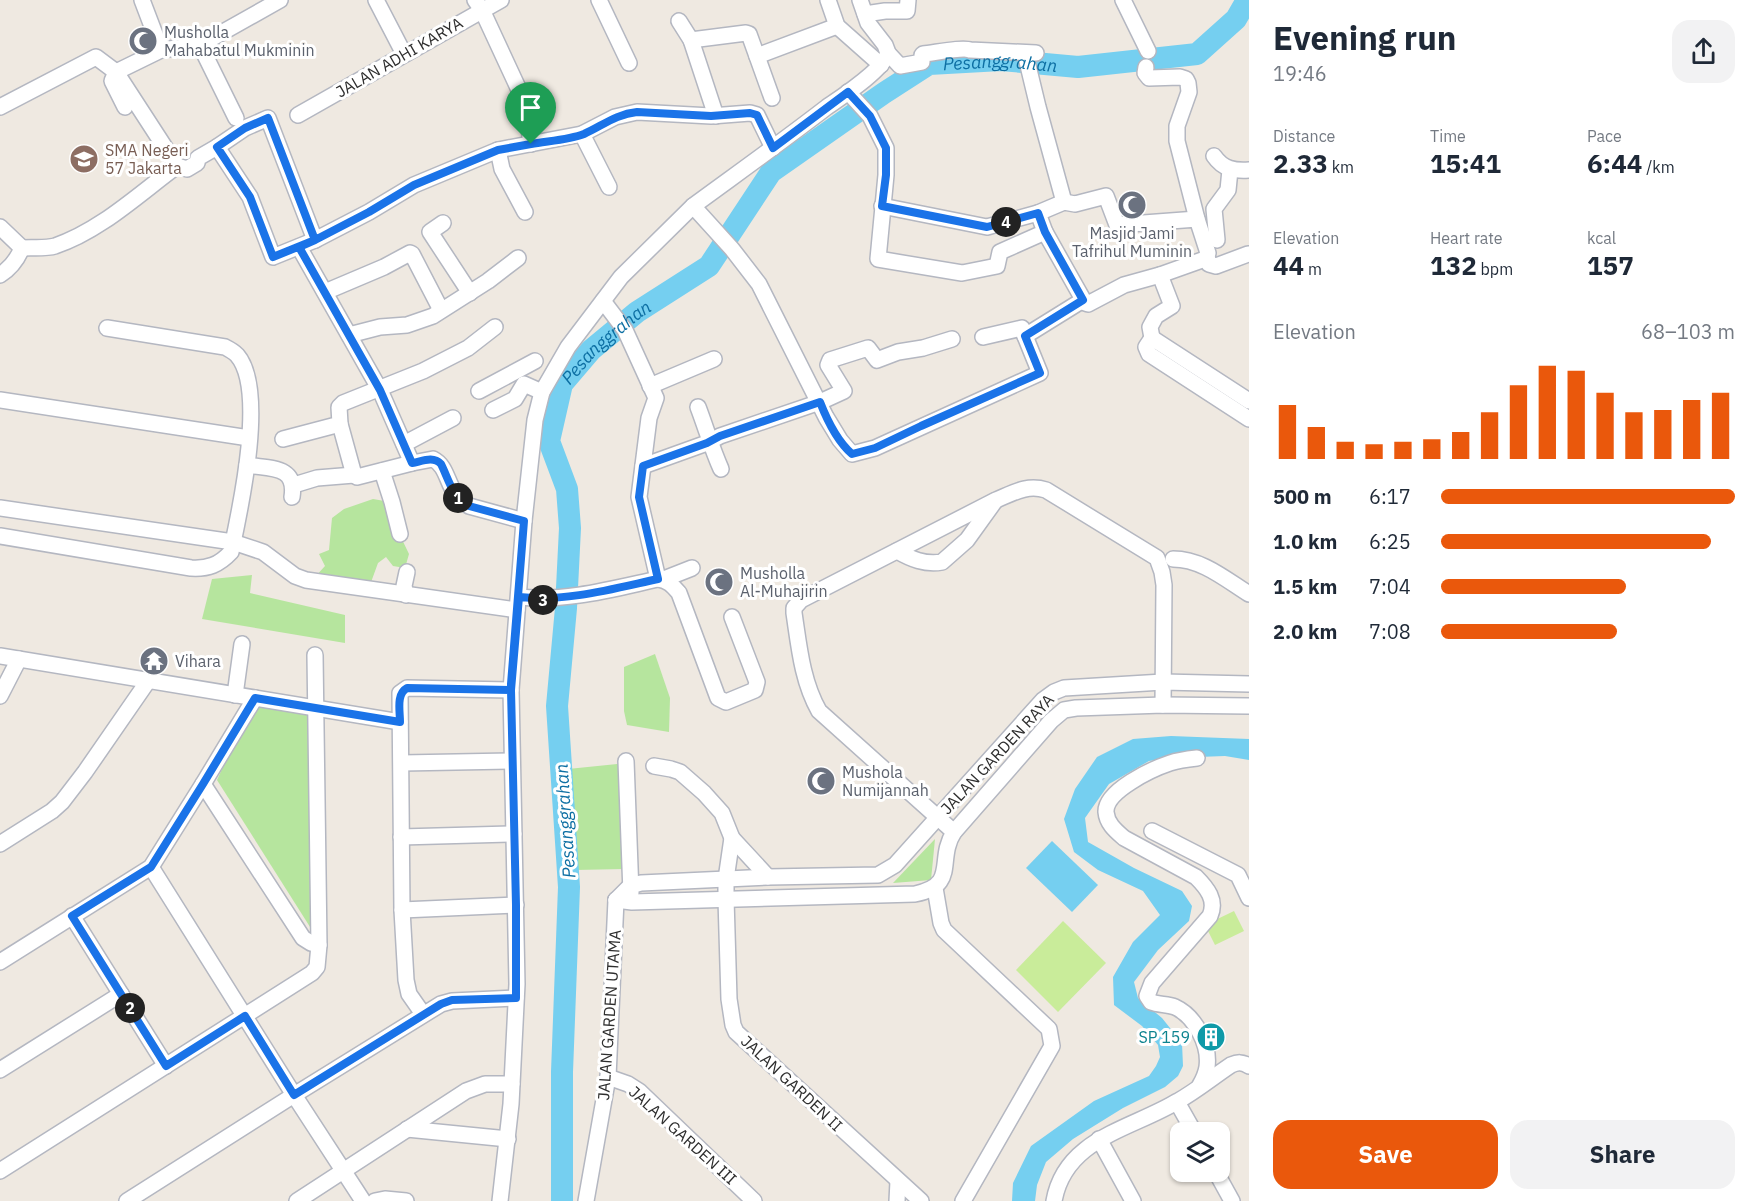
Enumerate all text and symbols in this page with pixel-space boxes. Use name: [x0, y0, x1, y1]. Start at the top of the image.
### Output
street label: JALAN ADHI KARYA: [332, 12, 466, 102]
text: Evening run: [1273, 16, 1457, 59]
button: share: [1672, 20, 1735, 83]
place label: Musholla Mahabatul Mukminin: [164, 22, 314, 60]
mosque icon: Musholla Mahabatul Mukminin: [127, 25, 159, 57]
water label: Pesanggrahan: [942, 48, 1058, 77]
text: 19:46: [1273, 60, 1327, 87]
pin: [505, 82, 556, 144]
icon: arrive: [514, 91, 547, 124]
text: Distance: [1273, 126, 1335, 146]
text: Time: [1430, 126, 1466, 146]
text: Pace: [1587, 126, 1622, 146]
place label: SMA Negeri 57 Jakarta: [105, 140, 188, 178]
school or university icon: SMA Negeri 57 Jakarta: [68, 143, 100, 175]
text: 2.33: [1273, 146, 1328, 180]
text: 15:41: [1430, 146, 1501, 180]
text: 6:44: [1587, 146, 1642, 180]
text: km: [1328, 157, 1354, 177]
text: /km: [1642, 157, 1675, 177]
mosque icon: Masjid Jami Tafrihul Muminin: [1116, 189, 1148, 221]
pin: 4: [991, 207, 1021, 237]
text: 4: [1001, 212, 1011, 232]
place label: Masjid Jami Tafrihul Muminin: [1072, 223, 1192, 261]
text: Elevation: [1273, 228, 1339, 248]
text: Heart rate: [1430, 228, 1503, 248]
text: kcal: [1587, 228, 1616, 248]
text: 44: [1273, 248, 1304, 282]
text: 132: [1430, 248, 1477, 282]
text: 157: [1587, 248, 1634, 282]
text: m: [1304, 259, 1322, 279]
text: bpm: [1477, 259, 1513, 279]
water label: Pesanggrahan: [556, 295, 655, 389]
text: Elevation: [1273, 318, 1356, 345]
text: 68–103 m: [1641, 318, 1735, 345]
pin: 1: [443, 483, 473, 513]
text: 500 m: [1273, 483, 1332, 510]
text: 6:17: [1369, 483, 1411, 510]
text: 1: [453, 488, 463, 508]
text: 1.0 km: [1273, 528, 1337, 555]
text: 6:25: [1369, 528, 1411, 555]
place label: Musholla Al-Muhajirin: [740, 563, 828, 601]
mosque icon: Musholla Al-Muhajirin: [703, 566, 735, 598]
text: 1.5 km: [1273, 573, 1337, 600]
text: 7:04: [1369, 573, 1411, 600]
pin: 3: [528, 585, 558, 615]
text: 3: [538, 590, 548, 610]
text: 2.0 km: [1273, 618, 1337, 645]
text: 7:08: [1369, 618, 1411, 645]
temple icon: Vihara: [138, 645, 170, 677]
place label: Vihara: [175, 651, 221, 671]
street label: JALAN GARDEN RAYA: [936, 690, 1058, 818]
place label: Mushola Numijannah: [842, 762, 929, 800]
water label: Pesanggrahan: [550, 763, 580, 879]
mosque icon: Mushola Numijannah: [805, 765, 837, 797]
street label: JALAN GARDEN UTAMA: [593, 929, 625, 1101]
pin: 2: [115, 993, 145, 1023]
text: 2: [125, 998, 135, 1018]
building icon: SP 159: [1195, 1021, 1227, 1053]
place label: SP 159: [1138, 1027, 1190, 1047]
street label: JALAN GARDEN II: [737, 1031, 847, 1135]
street label: JALAN GARDEN III: [625, 1081, 741, 1189]
button: Save: [1273, 1120, 1498, 1189]
button: Share: [1510, 1120, 1735, 1189]
map controls: [1170, 1122, 1230, 1182]
button: layers: [1170, 1122, 1230, 1182]

